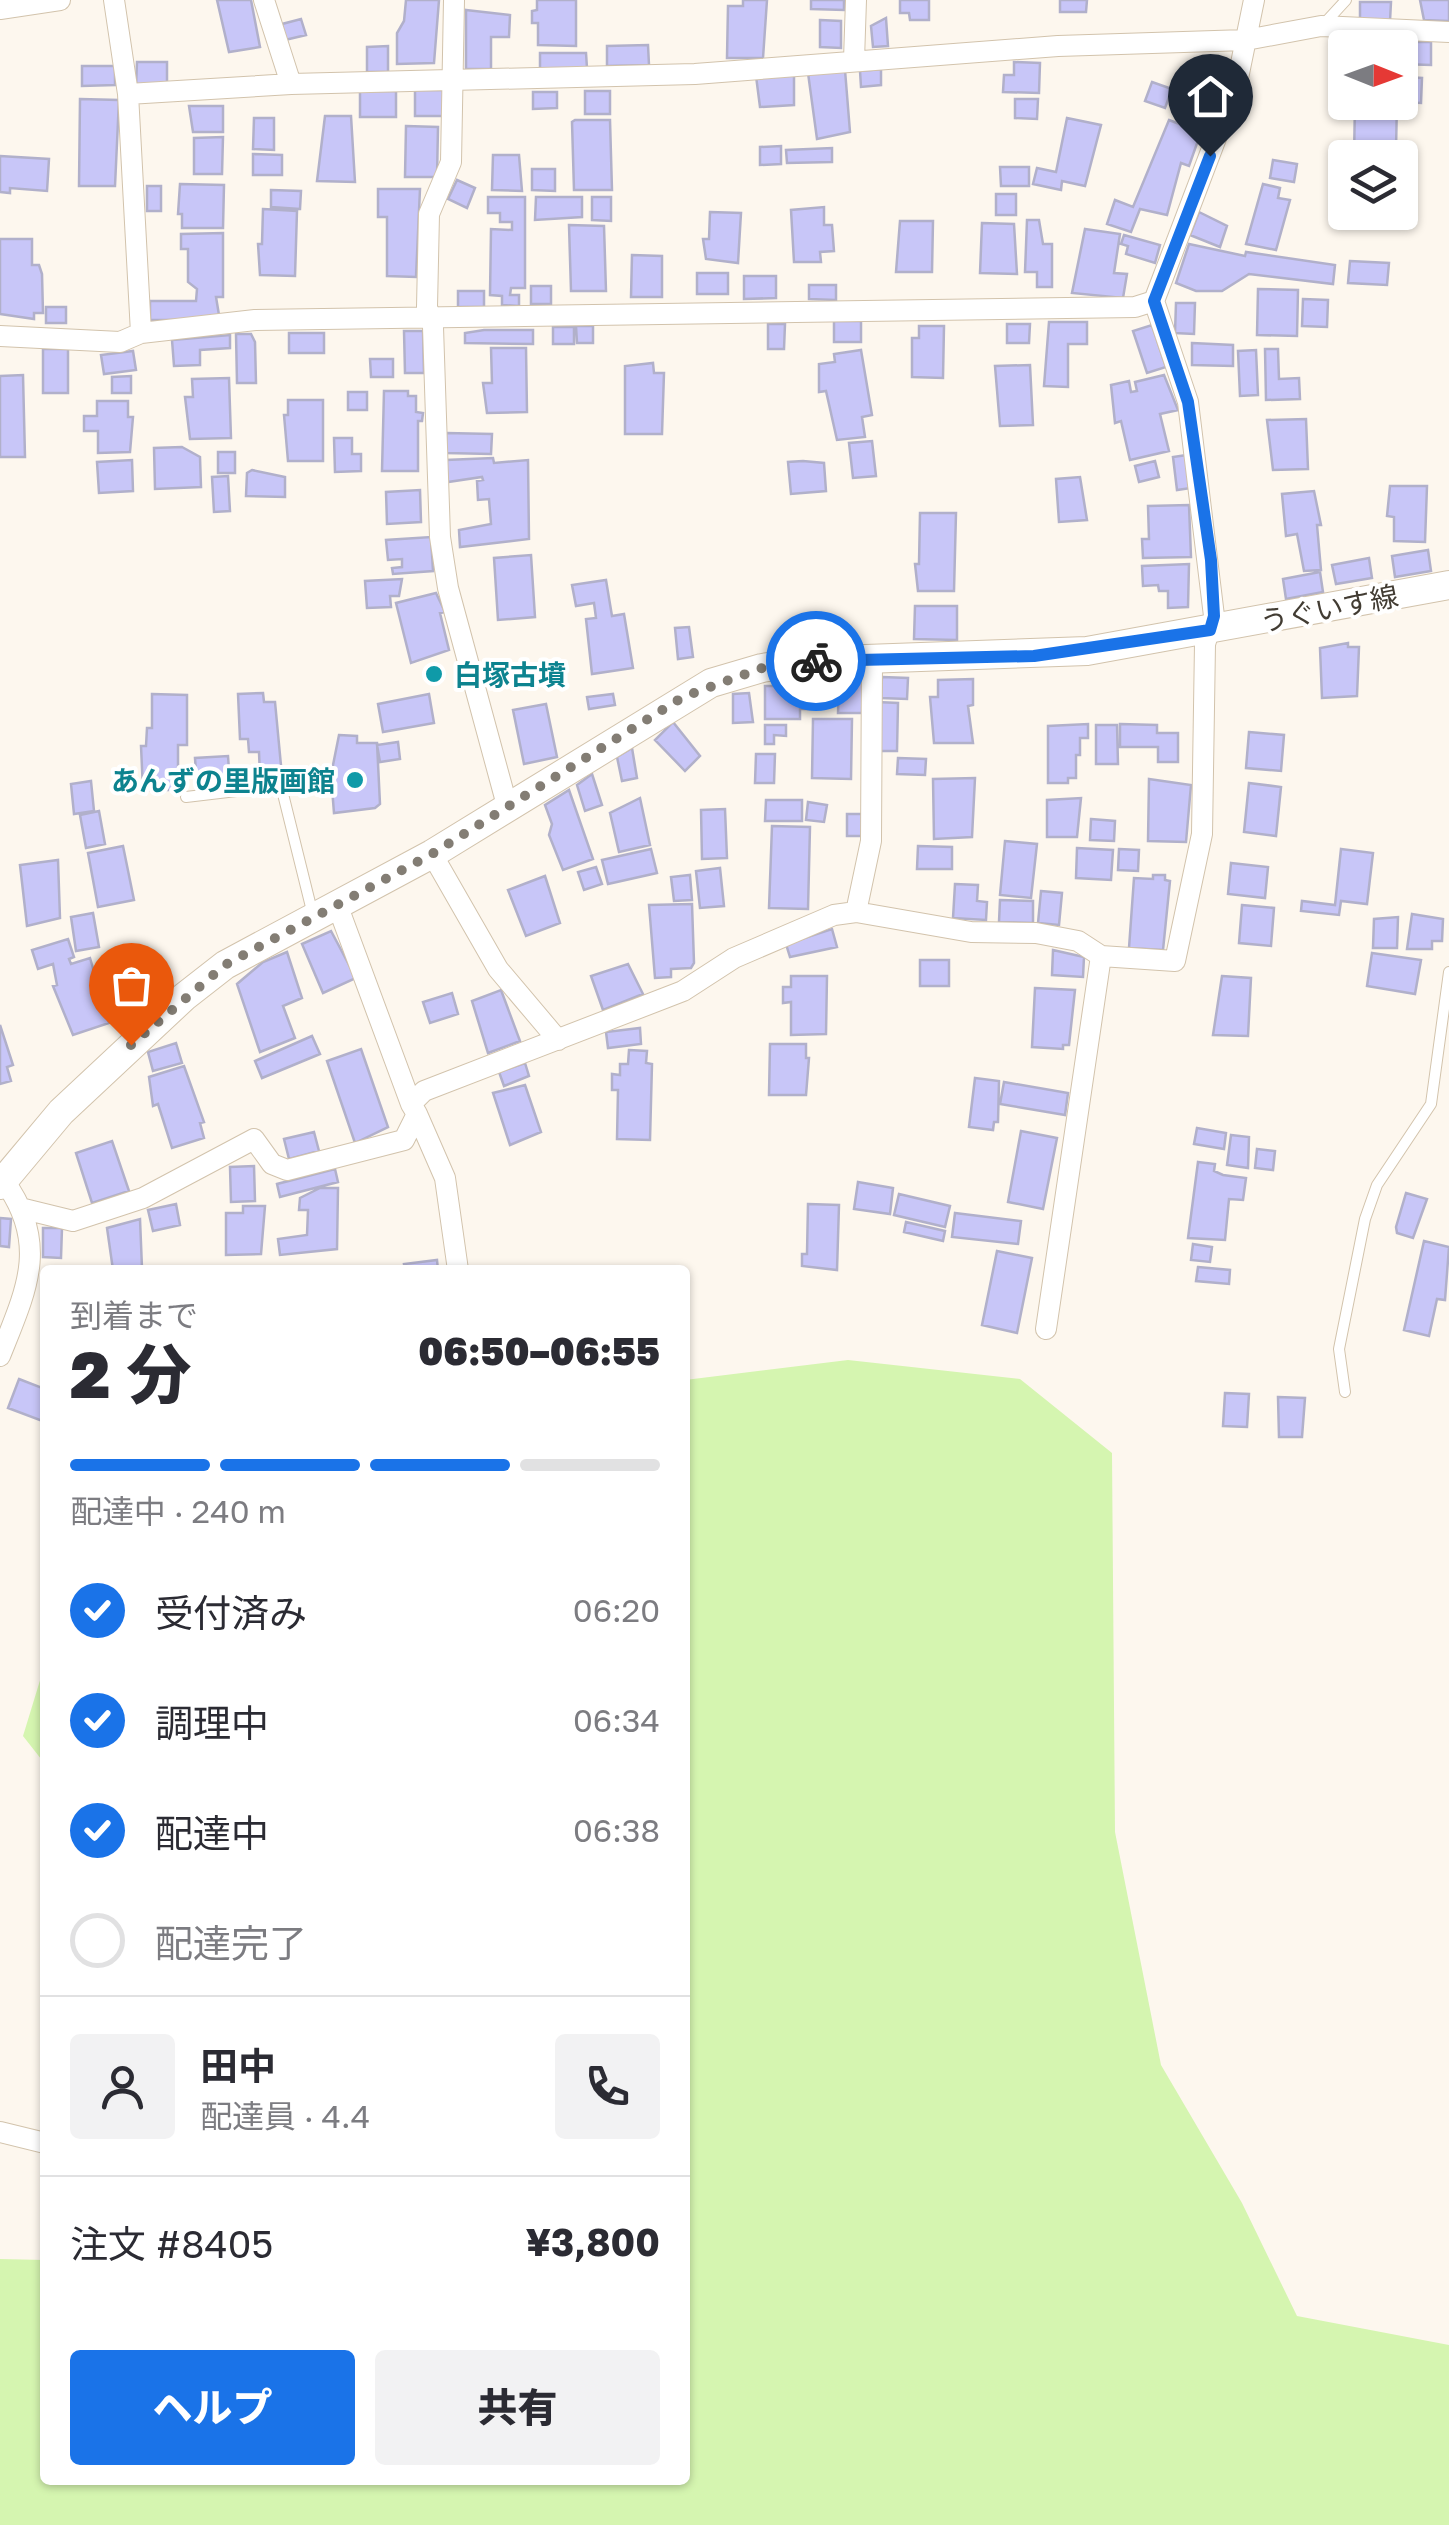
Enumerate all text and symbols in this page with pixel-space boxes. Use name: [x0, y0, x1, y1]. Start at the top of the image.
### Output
north arrow: [1328, 30, 1418, 120]
map controls: [1328, 30, 1418, 230]
pin: [1168, 54, 1253, 157]
icon: home: [1183, 69, 1238, 124]
button: layers: [1328, 140, 1418, 230]
street label: うぐいす線: [1257, 578, 1401, 638]
courier: [766, 611, 866, 711]
icon: bike: [789, 634, 844, 689]
place label: 白塚古墳: [454, 658, 566, 691]
marker: 白塚古墳: [423, 663, 445, 685]
place label: あんずの里版画館: [111, 764, 335, 797]
marker: あんずの里版画館: [344, 769, 366, 791]
pin: [89, 943, 174, 1046]
icon: bag: [104, 958, 159, 1013]
text: 到着まで: [70, 1296, 198, 1334]
text: 06:50–06:55: [418, 1328, 660, 1373]
text: 2 分: [70, 1334, 192, 1412]
text: 配達中 · 240 m: [70, 1492, 286, 1530]
icon: check: [70, 1583, 125, 1638]
text: 受付済み: [155, 1590, 307, 1635]
text: 06:20: [573, 1591, 660, 1629]
icon: check: [70, 1693, 125, 1748]
text: 調理中: [155, 1700, 269, 1745]
text: 06:34: [573, 1701, 660, 1739]
icon: check: [70, 1803, 125, 1858]
text: 配達中: [155, 1810, 269, 1855]
text: 06:38: [573, 1811, 660, 1849]
text: 配達完了: [155, 1920, 307, 1965]
button: person: [70, 2034, 175, 2139]
button: phone: [555, 2034, 660, 2139]
text: 田中: [200, 2043, 276, 2088]
text: 配達員 · 4.4: [200, 2097, 370, 2135]
text: ¥3,800: [526, 2219, 660, 2264]
text: 注文 #8405: [70, 2221, 273, 2266]
button: ヘルプ: [70, 2350, 355, 2465]
button: 共有: [375, 2350, 660, 2465]

